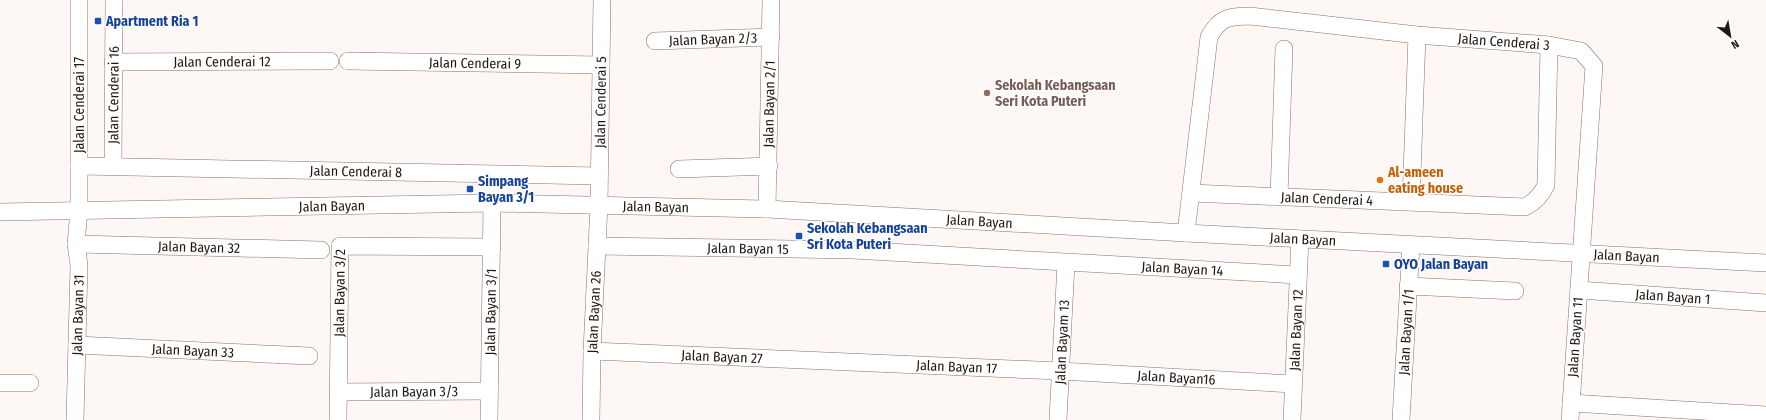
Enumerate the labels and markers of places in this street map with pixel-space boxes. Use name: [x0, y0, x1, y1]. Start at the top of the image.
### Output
place label: Apartment Ria 1: [105, 13, 198, 30]
marker: Apartment Ria 1: [93, 16, 103, 26]
place label: Sekolah Kebangsaan Seri Kota Puteri: [995, 77, 1116, 110]
marker: Sekolah Kebangsaan Seri Kota Puteri: [982, 88, 992, 98]
place label: Al-ameen eating house: [1387, 164, 1463, 197]
place label: Simpang Bayan 3/1: [478, 173, 534, 206]
marker: Al-ameen eating house: [1375, 175, 1385, 185]
marker: Simpang Bayan 3/1: [465, 184, 475, 194]
place label: Sekolah Kebangsaan Sri Kota Puteri: [807, 220, 928, 253]
marker: Sekolah Kebangsaan Sri Kota Puteri: [794, 231, 804, 241]
place label: OYO Jalan Bayan: [1394, 256, 1488, 273]
marker: OYO Jalan Bayan: [1381, 259, 1391, 269]

